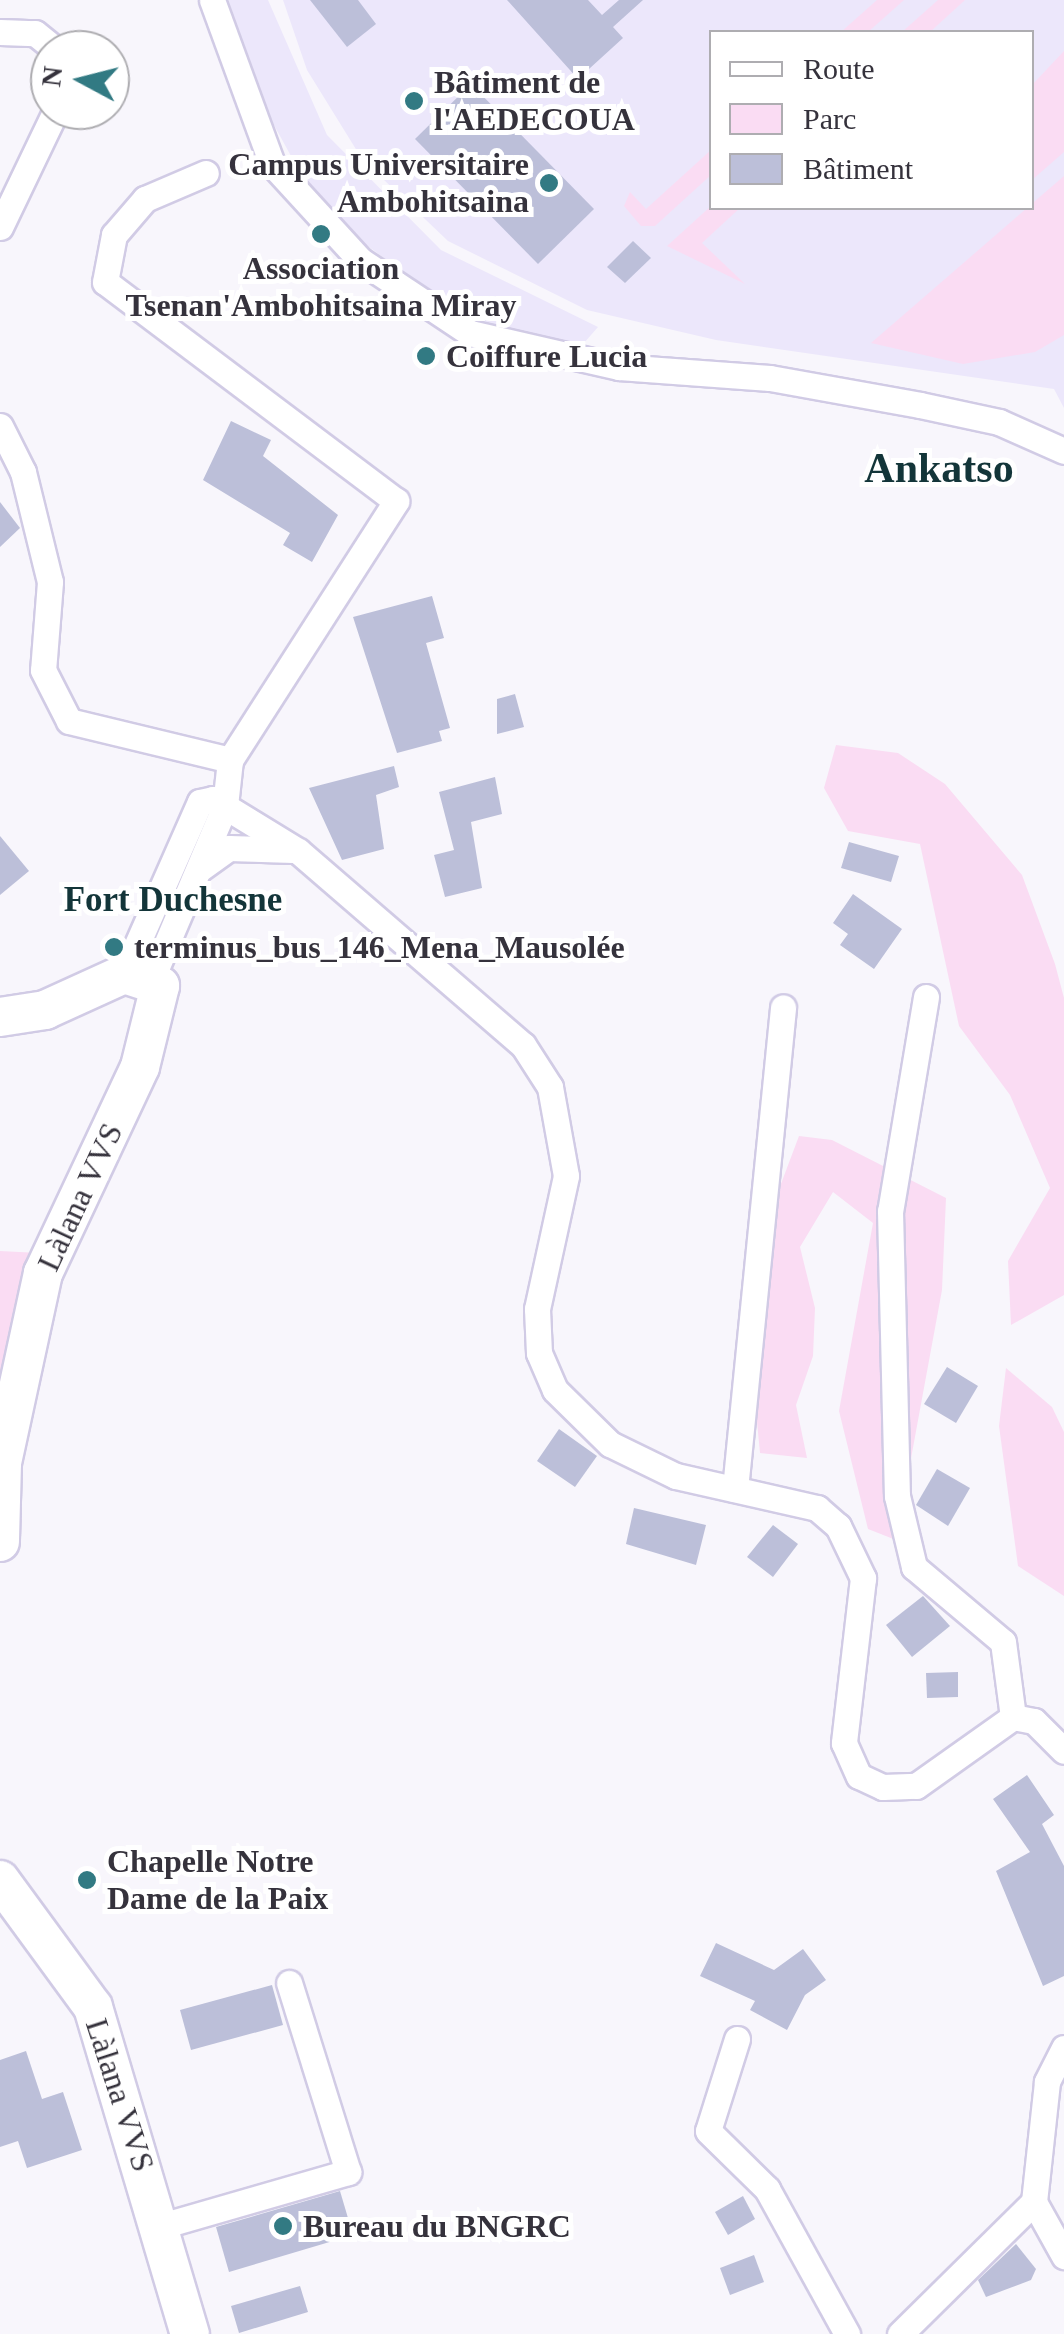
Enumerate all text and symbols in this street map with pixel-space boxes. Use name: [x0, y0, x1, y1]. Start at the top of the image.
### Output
north arrow: [30, 30, 130, 130]
legend: [709, 30, 1034, 210]
text: Route: [803, 52, 875, 85]
place label: Bâtiment de l'AEDECOUA: [434, 64, 635, 139]
text: N: [35, 65, 68, 88]
marker: Bâtiment de l'AEDECOUA: [403, 90, 425, 112]
text: Parc: [803, 102, 856, 135]
place label: Campus Universitaire Ambohitsaina: [228, 146, 529, 221]
text: Bâtiment: [803, 152, 913, 185]
marker: Campus Universitaire Ambohitsaina: [538, 172, 560, 194]
marker: Association Tsenan'Ambohitsaina Miray: [310, 223, 332, 245]
place label: Association Tsenan'Ambohitsaina Miray: [126, 250, 516, 325]
place label: Coiffure Lucia: [446, 337, 647, 375]
marker: Coiffure Lucia: [415, 345, 437, 367]
district label: Ankatso: [864, 443, 1014, 493]
district label: Fort Duchesne: [64, 879, 282, 921]
place label: terminus_bus_146_Mena_Mausolée: [134, 928, 625, 966]
marker: terminus_bus_146_Mena_Mausolée: [103, 936, 125, 958]
street label: Làlana VVS: [29, 1117, 131, 1277]
place label: Chapelle Notre Dame de la Paix: [107, 1843, 328, 1918]
marker: Chapelle Notre Dame de la Paix: [76, 1869, 98, 1891]
street label: Làlana VVS: [77, 2013, 163, 2177]
place label: Bureau du BNGRC: [303, 2207, 571, 2245]
marker: Bureau du BNGRC: [272, 2215, 294, 2237]

